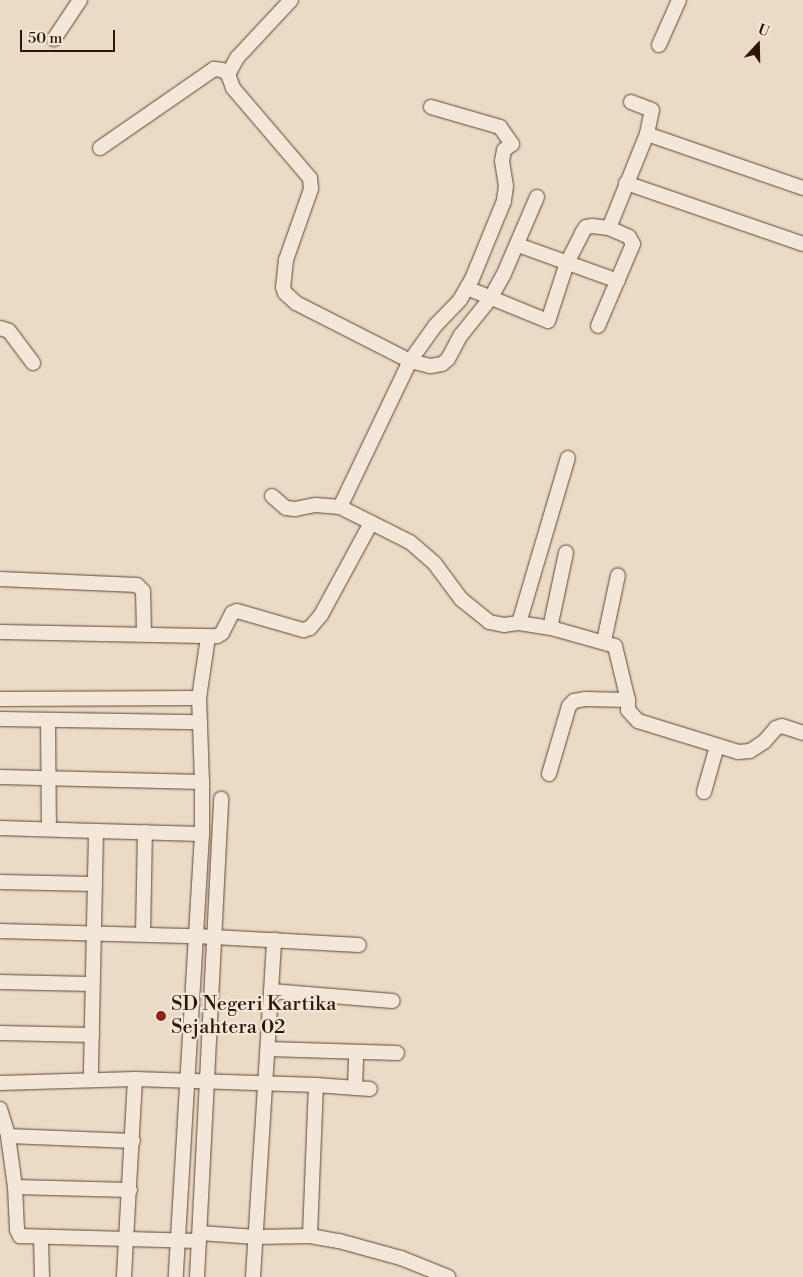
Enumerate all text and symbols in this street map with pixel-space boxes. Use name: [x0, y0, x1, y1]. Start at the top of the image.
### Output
scale bar: [22, 20, 118, 52]
north arrow: [733, 20, 783, 70]
text: U: [755, 21, 772, 41]
text: 50 m: [28, 29, 62, 48]
place label: SD Negeri Kartika Sejahtera 02: [171, 992, 336, 1039]
marker: SD Negeri Kartika Sejahtera 02: [155, 1010, 167, 1022]

